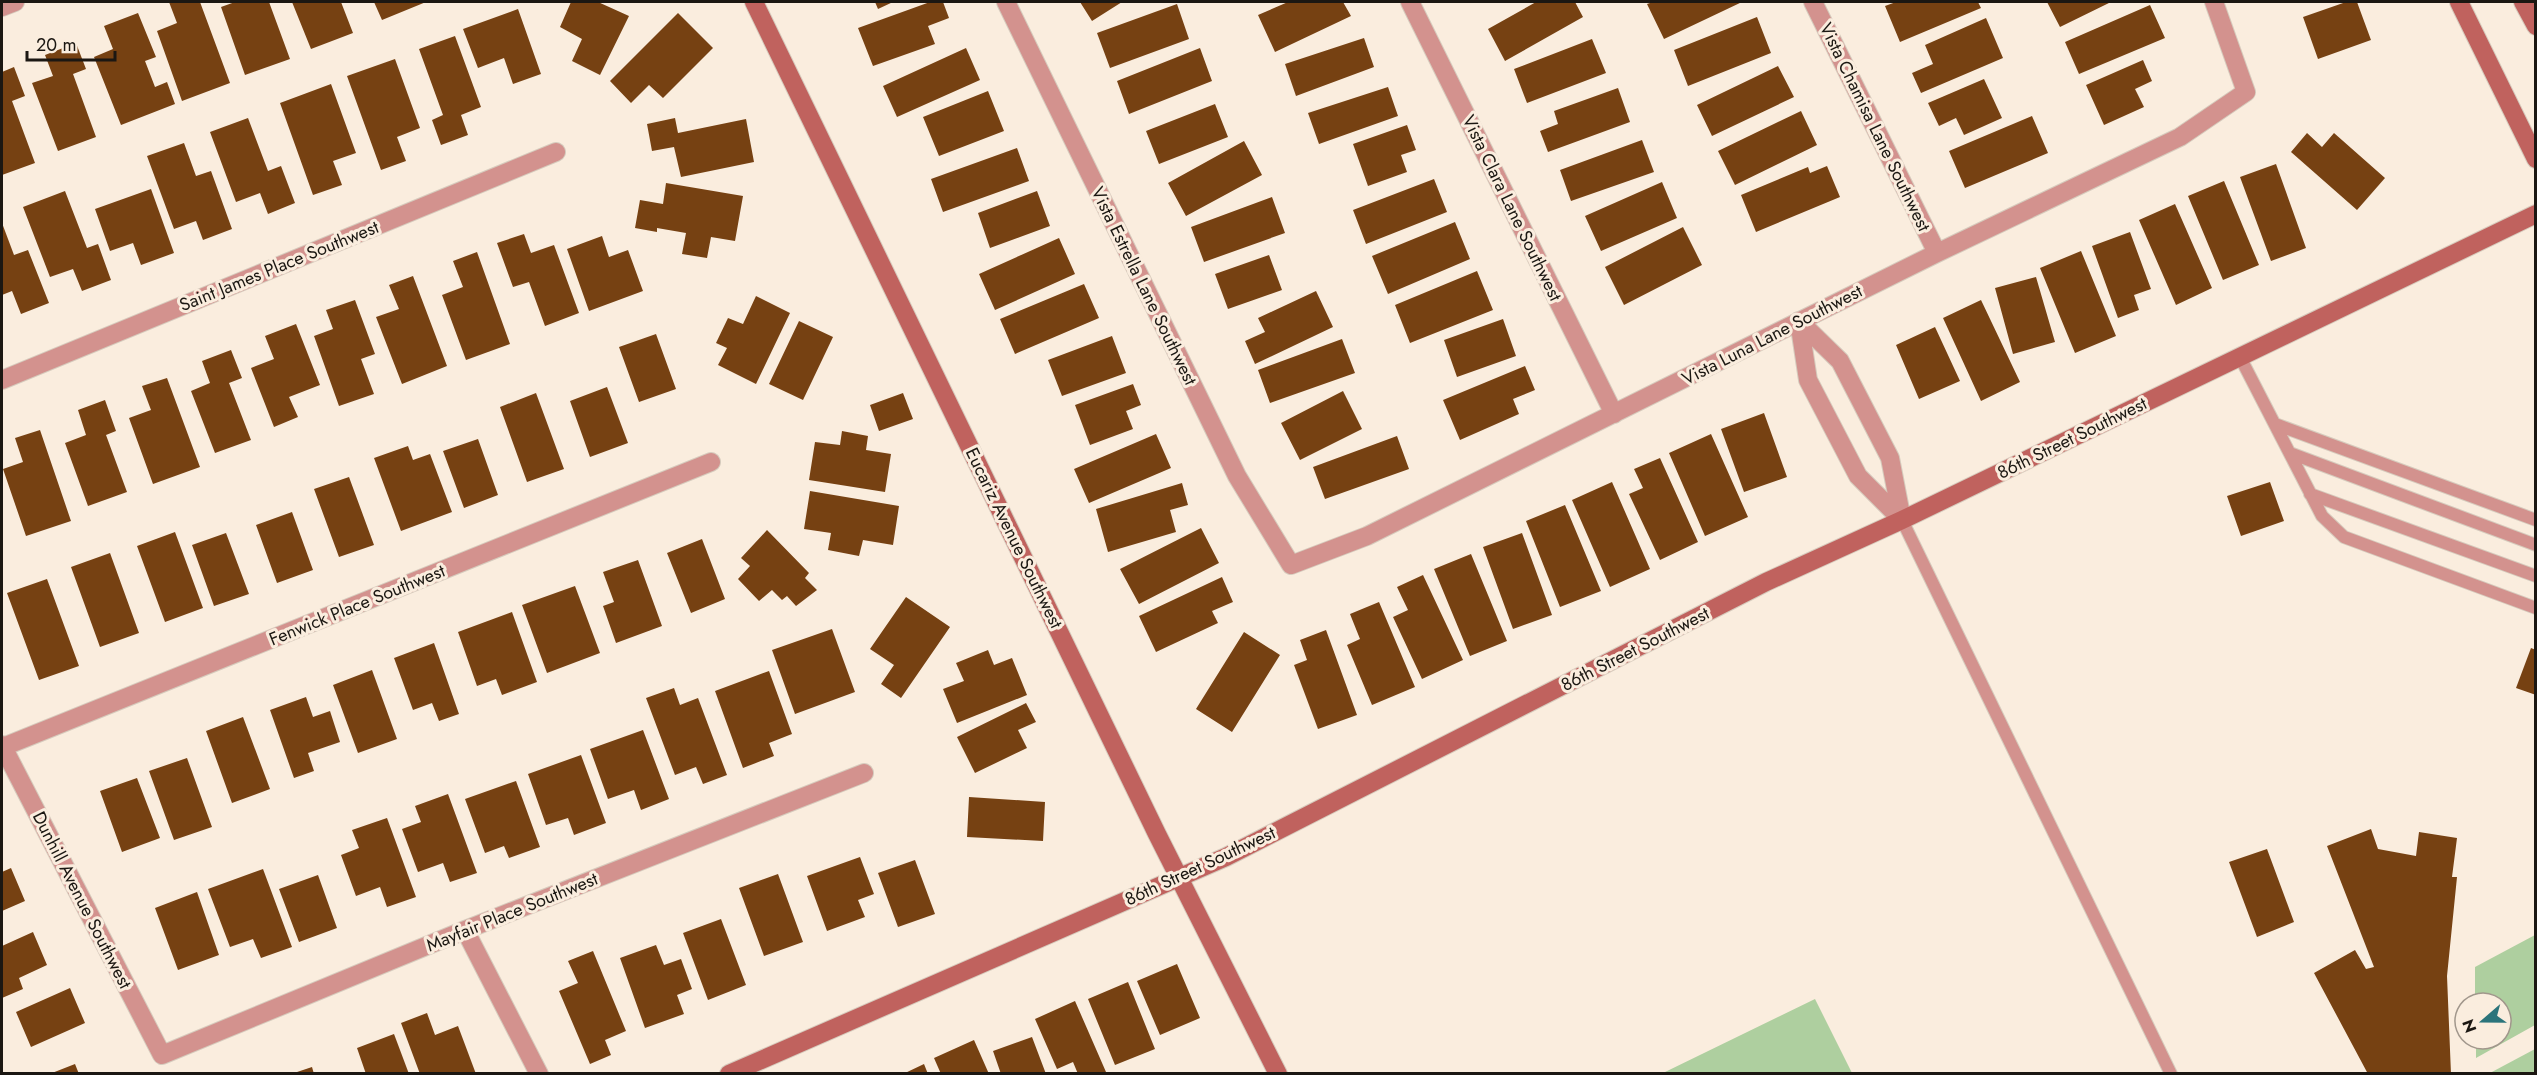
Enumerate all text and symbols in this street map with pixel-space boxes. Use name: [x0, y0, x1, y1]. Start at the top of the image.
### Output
street label: Vista Chamisa Lane Southwest: [1813, 18, 1937, 236]
scale bar: [27, 24, 116, 62]
text: 20 m: [36, 32, 76, 58]
street label: Vista Clara Lane Southwest: [1456, 111, 1569, 306]
street label: Vista Estrella Lane Southwest: [1085, 182, 1204, 390]
street label: Saint James Place Southwest: [175, 214, 383, 318]
street label: Vista Luna Lane Southwest: [1677, 278, 1867, 392]
street label: 86th Street Southwest: [1993, 390, 2152, 485]
street label: Eucariz Avenue Southwest: [959, 443, 1069, 633]
street label: Fenwick Place Southwest: [265, 558, 449, 652]
street label: 86th Street Southwest: [1556, 600, 1714, 698]
street label: Dunhill Avenue Southwest: [26, 807, 138, 994]
street label: 86th Street Southwest: [1120, 819, 1280, 912]
street label: Mayfair Place Southwest: [422, 865, 602, 958]
north arrow: [2453, 991, 2513, 1051]
text: N: [2456, 1016, 2482, 1036]

